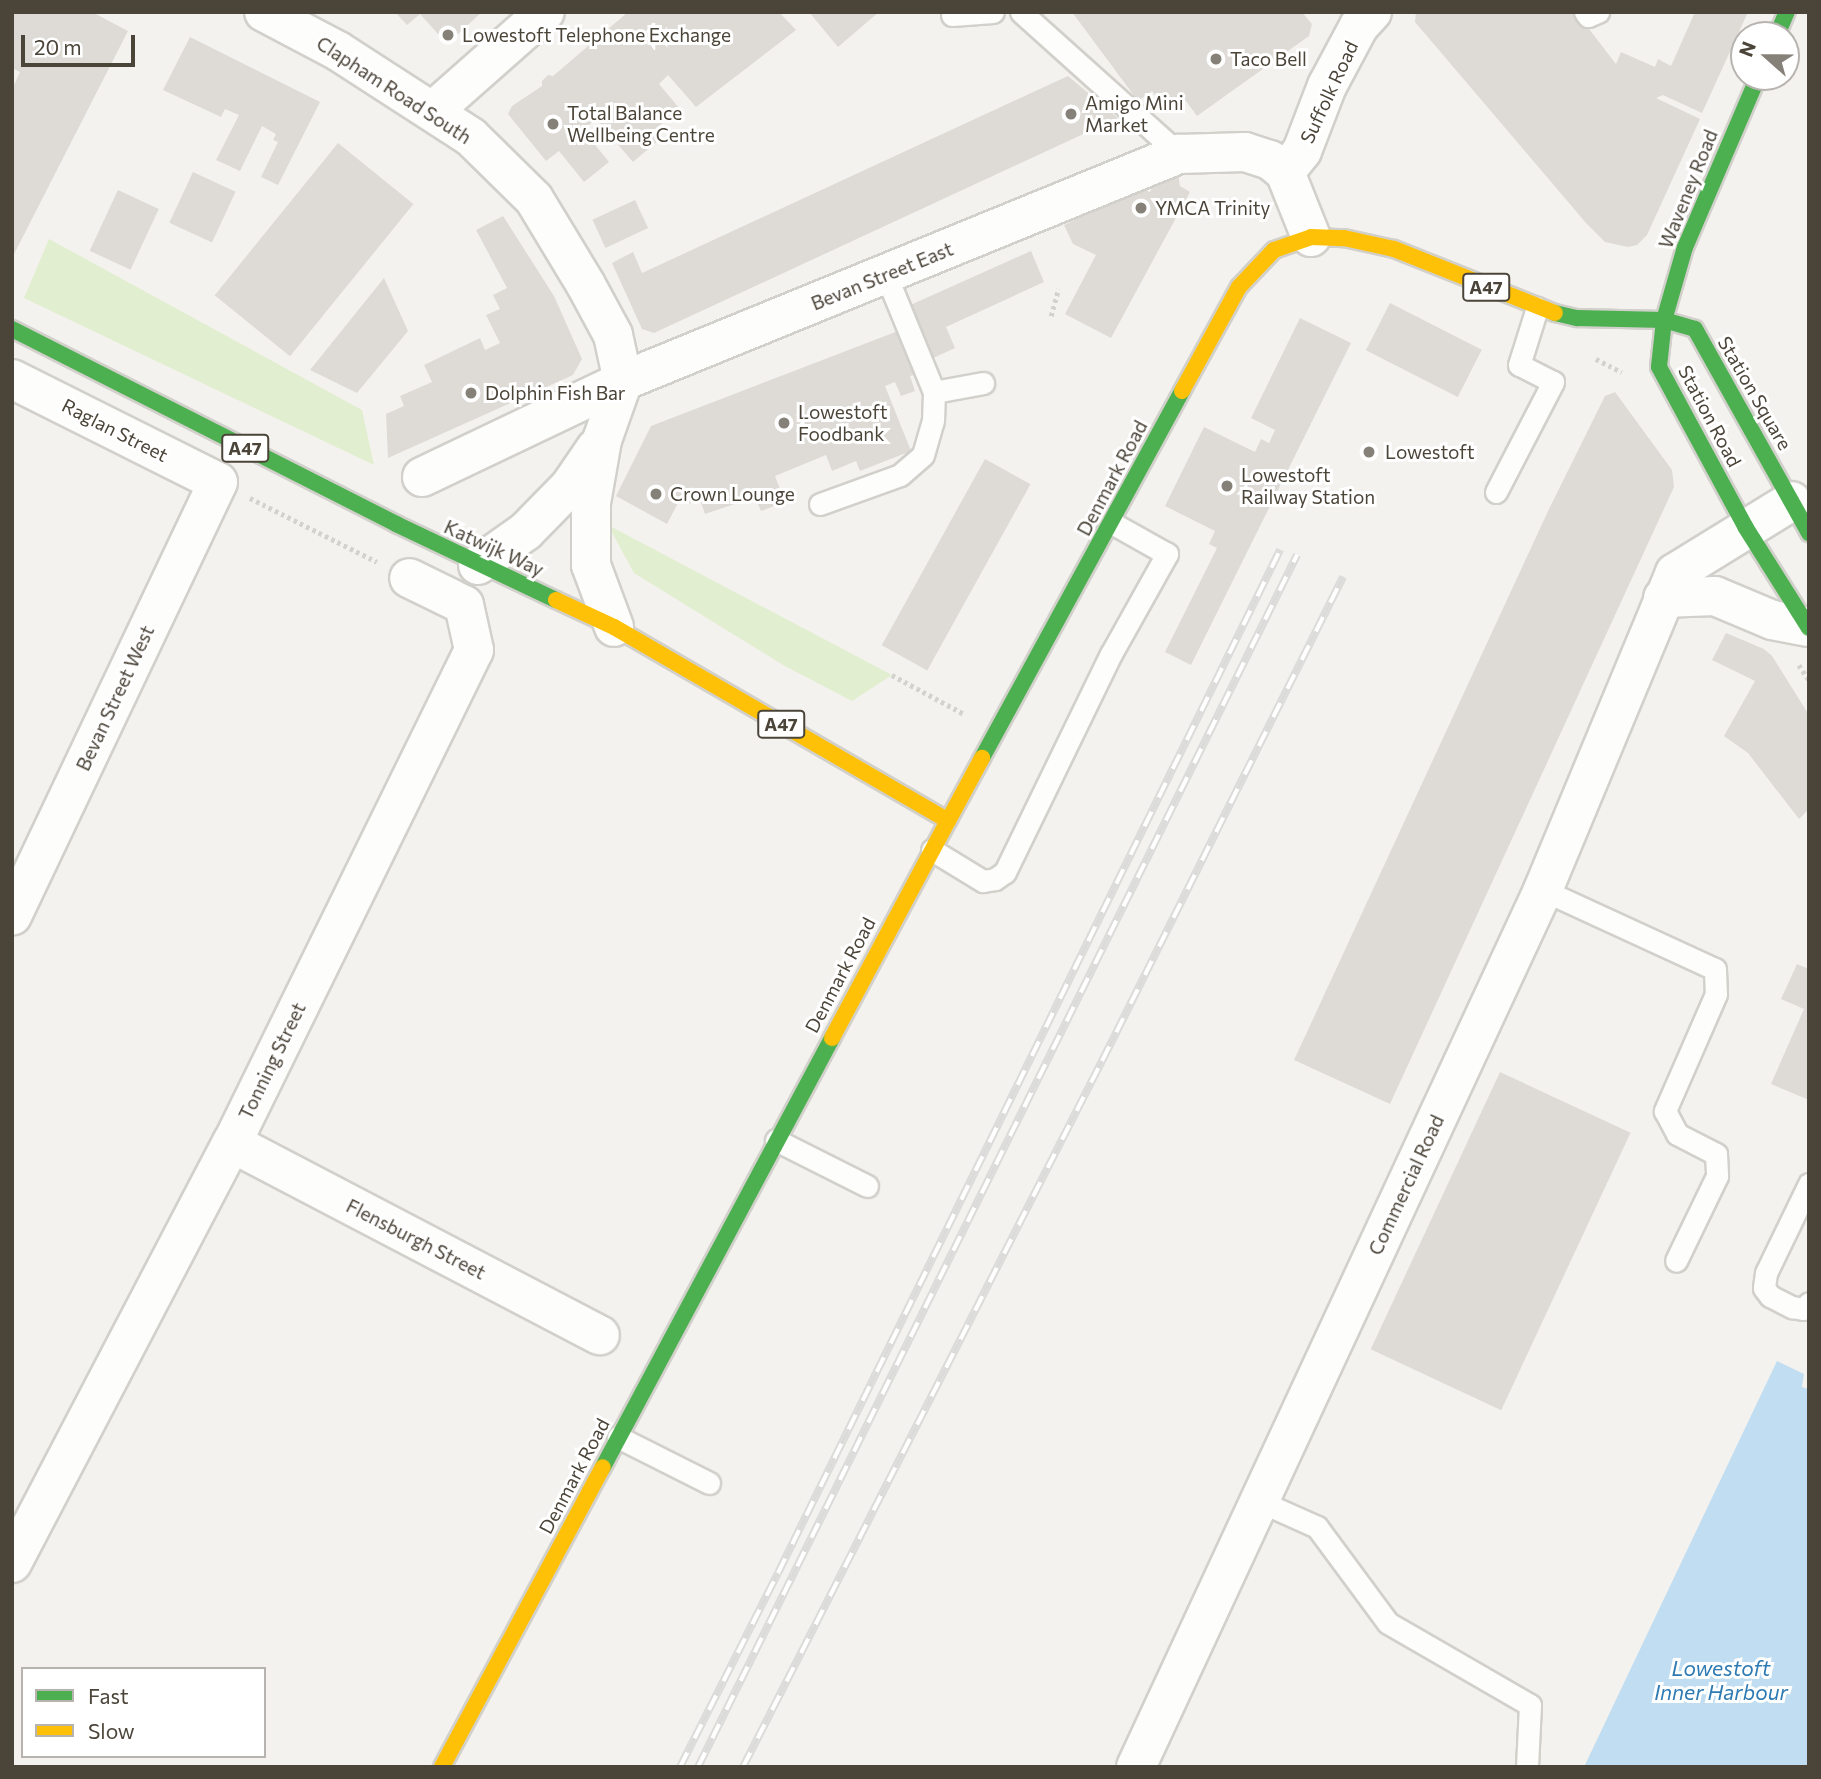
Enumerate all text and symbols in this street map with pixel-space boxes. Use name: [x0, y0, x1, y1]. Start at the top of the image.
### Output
scale bar: [24, 21, 138, 65]
north arrow: [1730, 21, 1800, 91]
place label: Lowestoft Telephone Exchange: [462, 24, 731, 46]
marker: Lowestoft Telephone Exchange: [440, 27, 456, 43]
street label: Clapham Road South: [312, 31, 476, 149]
text: 20 m: [34, 34, 82, 59]
street label: Suffolk Road: [1295, 37, 1363, 147]
text: N: [1734, 38, 1760, 60]
place label: Taco Bell: [1230, 48, 1307, 70]
marker: Taco Bell: [1208, 51, 1224, 67]
place label: Amigo Mini Market: [1085, 92, 1184, 136]
place label: Total Balance Wellbeing Centre: [567, 102, 715, 146]
marker: Amigo Mini Market: [1063, 106, 1079, 122]
marker: Total Balance Wellbeing Centre: [545, 116, 561, 132]
street label: Waveney Road: [1654, 126, 1722, 252]
place label: YMCA Trinity: [1155, 197, 1270, 219]
marker: YMCA Trinity: [1133, 200, 1149, 216]
street label: Bevan Street East: [808, 237, 956, 315]
road number: A47: [1462, 272, 1510, 302]
street label: Station Square: [1713, 332, 1797, 454]
street label: Station Road: [1674, 361, 1746, 471]
place label: Dolphin Fish Bar: [485, 382, 625, 404]
marker: Dolphin Fish Bar: [463, 385, 479, 401]
street label: Raglan Street: [58, 394, 172, 466]
place label: Lowestoft Foodbank: [798, 401, 888, 445]
marker: Lowestoft Foodbank: [776, 415, 792, 431]
street label: Denmark Road: [1072, 416, 1152, 540]
road number: A47: [220, 434, 270, 462]
place label: Lowestoft: [1385, 441, 1475, 463]
marker: Lowestoft: [1359, 442, 1379, 462]
place label: Lowestoft Railway Station: [1241, 464, 1375, 508]
marker: Lowestoft Railway Station: [1219, 478, 1235, 494]
place label: Crown Lounge: [670, 483, 795, 505]
marker: Crown Lounge: [648, 486, 664, 502]
street label: Katwijk Way: [441, 515, 547, 581]
street label: Bevan Street West: [71, 622, 159, 774]
road number: A47: [756, 710, 806, 738]
street label: Denmark Road: [800, 913, 880, 1037]
street label: Tonning Street: [234, 999, 310, 1123]
street label: Commercial Road: [1364, 1111, 1448, 1259]
street label: Flensburgh Street: [343, 1194, 489, 1284]
street label: Denmark Road: [534, 1414, 614, 1538]
water label: Lowestoft Inner Harbour: [1654, 1655, 1788, 1705]
legend: [21, 1667, 266, 1758]
text: Fast: [88, 1683, 129, 1708]
text: Slow: [88, 1718, 135, 1743]

